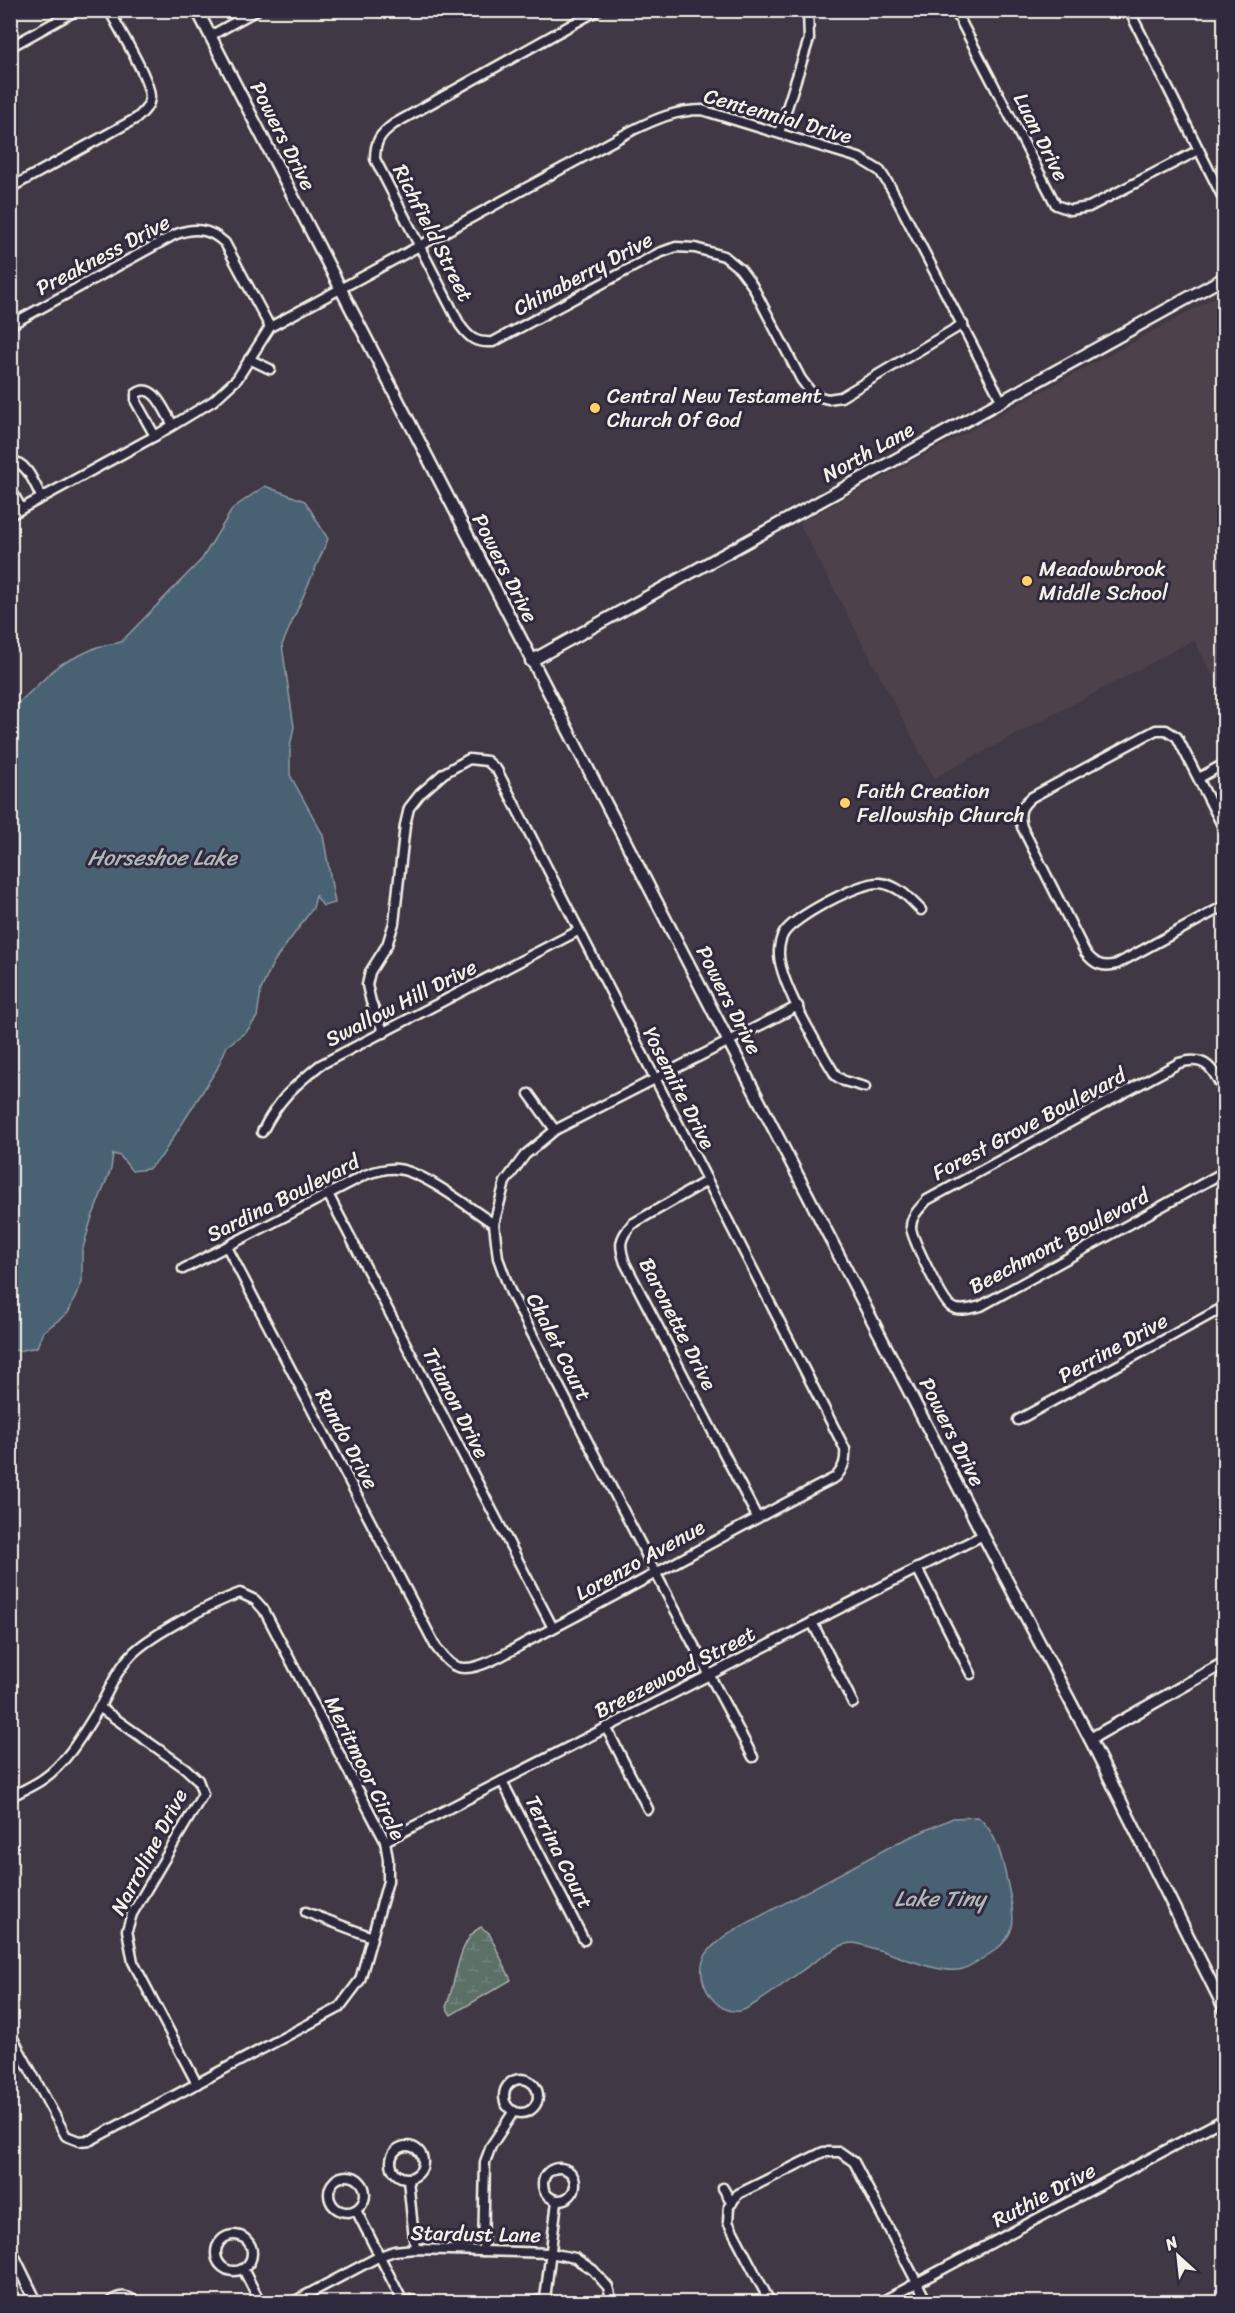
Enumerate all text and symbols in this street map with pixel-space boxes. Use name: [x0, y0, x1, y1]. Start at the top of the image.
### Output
street label: Powers Drive: [239, 74, 327, 198]
street label: Centennial Drive: [699, 77, 857, 155]
street label: Luan Drive: [1002, 86, 1080, 188]
street label: Richfield Street: [382, 157, 484, 309]
street label: Preakness Drive: [29, 203, 177, 306]
street label: Chinaberry Drive: [506, 221, 660, 327]
place label: Central New Testament Church Of God: [607, 377, 822, 439]
marker: Central New Testament Church Of God: [588, 401, 602, 415]
street label: North Lane: [815, 411, 921, 493]
street label: Powers Drive: [461, 506, 549, 630]
place label: Meadowbrook Middle School: [1039, 550, 1169, 612]
marker: Meadowbrook Middle School: [1020, 574, 1034, 588]
place label: Faith Creation Fellowship Church: [857, 772, 1025, 834]
marker: Faith Creation Fellowship Church: [838, 796, 852, 810]
water label: Horseshoe Lake: [87, 838, 239, 877]
street label: Powers Drive: [685, 938, 773, 1062]
street label: Swallow Hill Drive: [318, 948, 484, 1058]
street label: Yosemite Drive: [632, 1020, 726, 1156]
street label: Forest Grove Boulevard: [925, 1056, 1135, 1191]
street label: Sardina Boulevard: [200, 1142, 368, 1253]
street label: Beechmont Boulevard: [962, 1176, 1158, 1305]
street label: Baronette Drive: [628, 1251, 728, 1397]
street label: Chalet Court: [515, 1286, 603, 1408]
street label: Perrine Drive: [1051, 1302, 1175, 1394]
street label: Trianon Drive: [412, 1341, 500, 1466]
street label: Powers Drive: [908, 1370, 996, 1494]
street label: Rundo Drive: [304, 1381, 390, 1497]
street label: Lorenzo Avenue: [568, 1508, 712, 1612]
street label: Breezewood Street: [588, 1615, 762, 1729]
street label: Meritmoor Circle: [314, 1689, 416, 1847]
street label: Narroline Drive: [100, 1782, 198, 1922]
street label: Terrina Court: [514, 1788, 604, 1916]
water label: Lake Tiny: [895, 1879, 988, 1918]
street label: Ruthie Drive: [985, 2152, 1103, 2238]
street label: Stardust Lane: [410, 2214, 542, 2254]
north arrow: [1148, 2226, 1208, 2286]
text: N: [1159, 2227, 1184, 2259]

